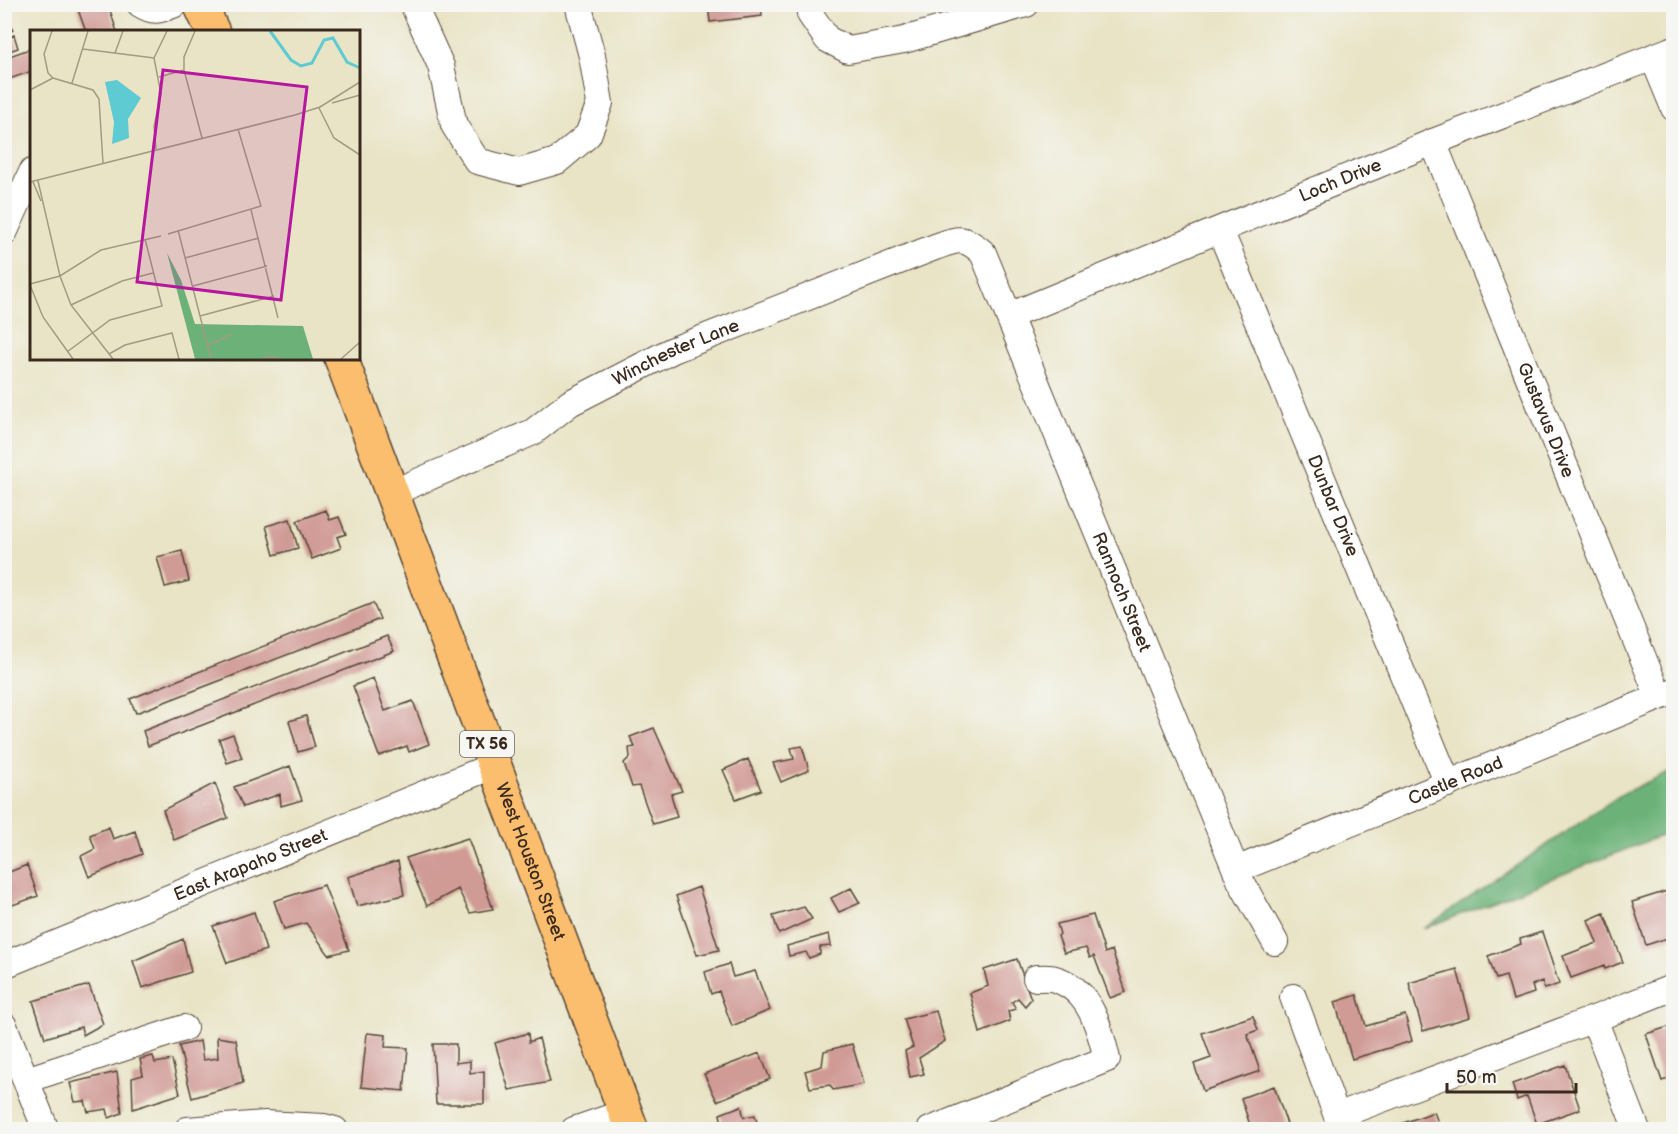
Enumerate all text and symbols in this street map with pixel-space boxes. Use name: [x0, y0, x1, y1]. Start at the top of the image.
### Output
inset map: [30, 30, 360, 360]
street label: Loch Drive: [1296, 154, 1385, 206]
street label: Winchester Lane: [609, 314, 742, 390]
street label: Gustavus Drive: [1513, 359, 1579, 481]
street label: Dunbar Drive: [1303, 452, 1364, 560]
street label: Rannoch Street: [1088, 529, 1156, 655]
road number: TX 56: [460, 731, 514, 757]
street label: Castle Road: [1405, 752, 1506, 809]
street label: West Houston Street: [491, 780, 570, 944]
street label: East Arapaho Street: [171, 824, 330, 905]
scale bar: [1447, 1056, 1576, 1094]
text: 50 m: [1456, 1067, 1497, 1088]

